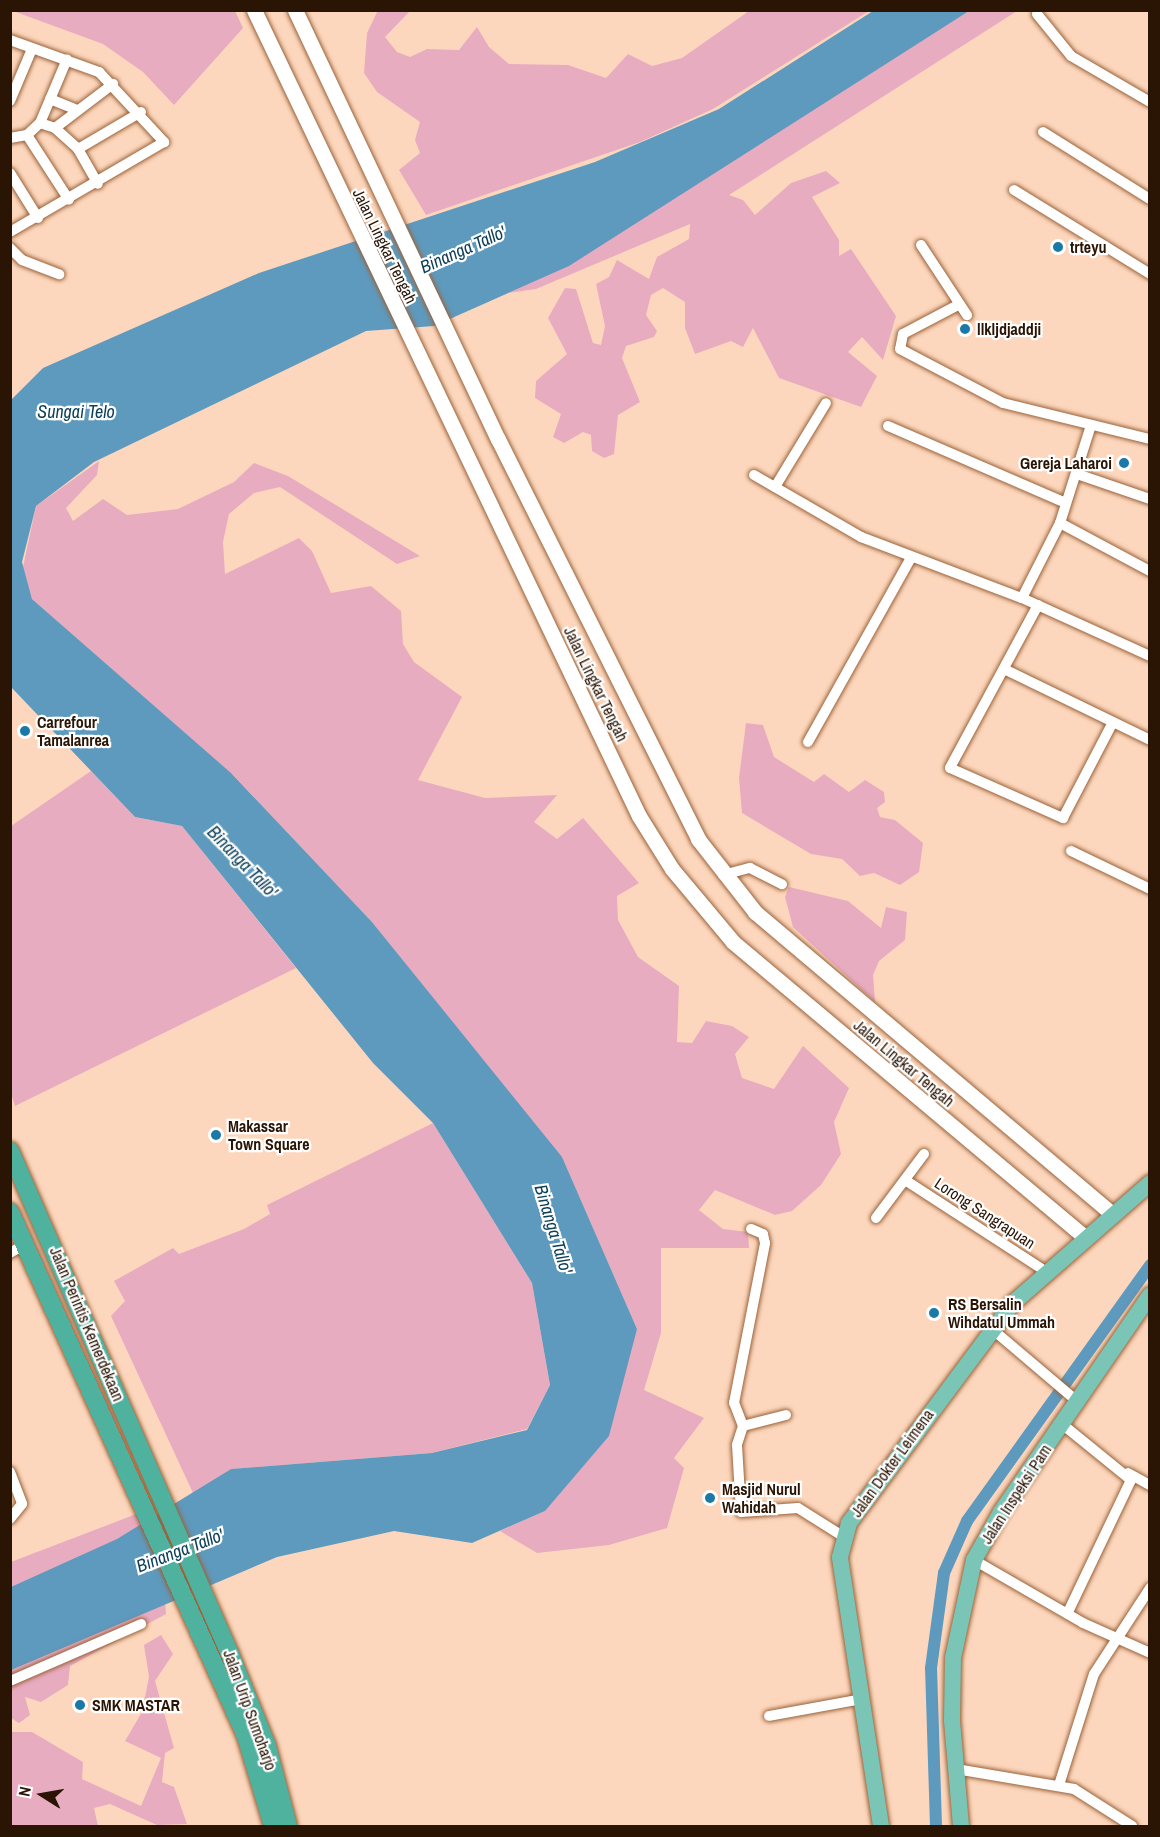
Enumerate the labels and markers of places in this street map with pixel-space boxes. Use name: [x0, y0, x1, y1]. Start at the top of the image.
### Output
place label: trteyu: [1070, 237, 1106, 257]
marker: trteyu: [1051, 240, 1065, 254]
place label: llkljdjaddji: [977, 319, 1041, 339]
marker: llkljdjaddji: [958, 322, 972, 336]
place label: Gereja Laharoi: [1020, 453, 1112, 473]
marker: Gereja Laharoi: [1117, 456, 1131, 470]
place label: Carrefour Tamalanrea: [37, 712, 109, 750]
marker: Carrefour Tamalanrea: [18, 724, 32, 738]
place label: Makassar Town Square: [228, 1116, 309, 1154]
marker: Makassar Town Square: [209, 1128, 223, 1142]
place label: RS Bersalin Wihdatul Ummah: [948, 1294, 1055, 1332]
marker: RS Bersalin Wihdatul Ummah: [925, 1304, 943, 1322]
place label: Masjid Nurul Wahidah: [722, 1479, 801, 1517]
marker: Masjid Nurul Wahidah: [703, 1491, 717, 1505]
place label: SMK MASTAR: [92, 1695, 180, 1715]
marker: SMK MASTAR: [73, 1698, 87, 1712]

